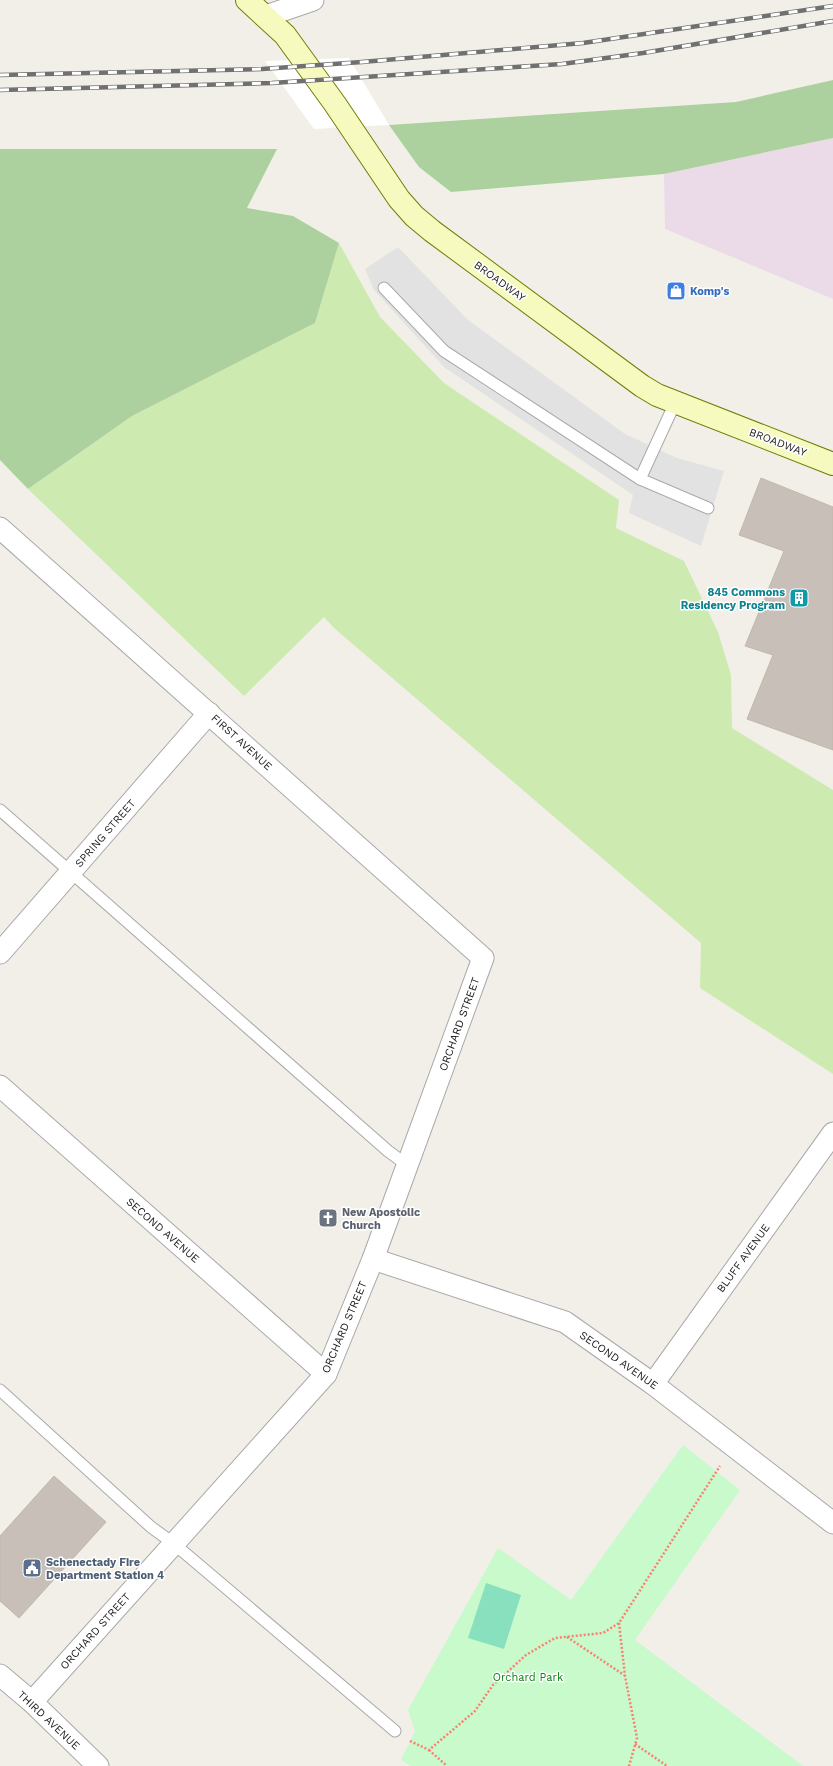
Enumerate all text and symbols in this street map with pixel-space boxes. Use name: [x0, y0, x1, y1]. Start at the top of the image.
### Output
street label: BROADWAY: [471, 258, 529, 305]
shop icon: Komp's: [665, 280, 687, 302]
place label: Komp's: [690, 285, 729, 298]
street label: BROADWAY: [747, 426, 809, 460]
place label: 845 Commons Residency Program: [681, 586, 785, 612]
building icon: 845 Commons Residency Program: [788, 587, 810, 609]
street label: FIRST AVENUE: [209, 712, 275, 773]
street label: SPRING STREET: [72, 797, 139, 870]
street label: ORCHARD STREET: [436, 975, 483, 1073]
street label: SECOND AVENUE: [123, 1195, 202, 1266]
place label: New Apostolic Church: [342, 1206, 420, 1232]
church icon: New Apostolic Church: [317, 1207, 339, 1229]
street label: BLUFF AVENUE: [714, 1222, 773, 1295]
street label: ORCHARD STREET: [319, 1279, 370, 1375]
street label: SECOND AVENUE: [577, 1329, 660, 1392]
place label: Schenectady Fire Department Station 4: [46, 1556, 164, 1582]
public building icon: Schenectady Fire Department Station 4: [21, 1557, 43, 1579]
street label: ORCHARD STREET: [58, 1590, 133, 1672]
park label: Orchard Park: [493, 1671, 563, 1684]
street label: THIRD AVENUE: [15, 1688, 82, 1752]

